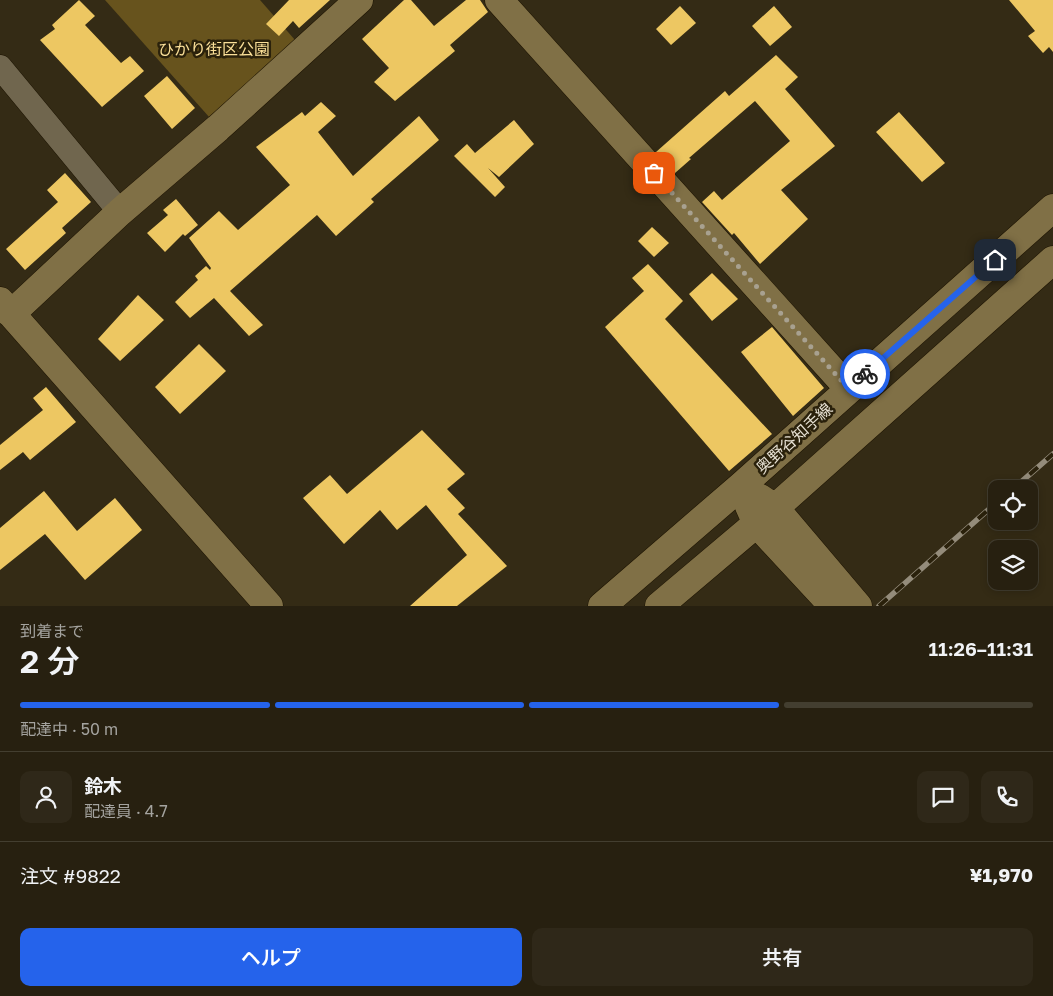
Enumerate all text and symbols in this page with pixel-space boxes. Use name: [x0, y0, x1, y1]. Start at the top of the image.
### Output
park label: ひかり街区公園: [158, 39, 270, 59]
pin: [633, 152, 675, 194]
icon: bag: [640, 159, 668, 187]
pin: [974, 239, 1016, 281]
icon: home: [981, 246, 1009, 274]
courier: [840, 349, 890, 399]
icon: bike: [851, 360, 879, 388]
street label: 奥野谷知手線: [752, 398, 836, 478]
map controls: [988, 480, 1038, 590]
button: locate: [988, 480, 1038, 530]
button: layers: [988, 540, 1038, 590]
text: 到着まで: [20, 621, 84, 641]
text: 11:26–11:31: [929, 637, 1033, 660]
text: 2 分: [20, 642, 79, 680]
text: 配達中 · 50 m: [20, 719, 118, 739]
button: person: [20, 771, 72, 823]
button: chat: [917, 771, 969, 823]
button: phone: [981, 771, 1033, 823]
text: 鈴木: [84, 774, 122, 797]
text: 配達員 · 4.7: [84, 801, 168, 821]
text: ¥1,970: [970, 863, 1033, 886]
text: 注文 #9822: [20, 864, 121, 887]
button: ヘルプ: [20, 928, 522, 986]
button: 共有: [532, 928, 1033, 986]

